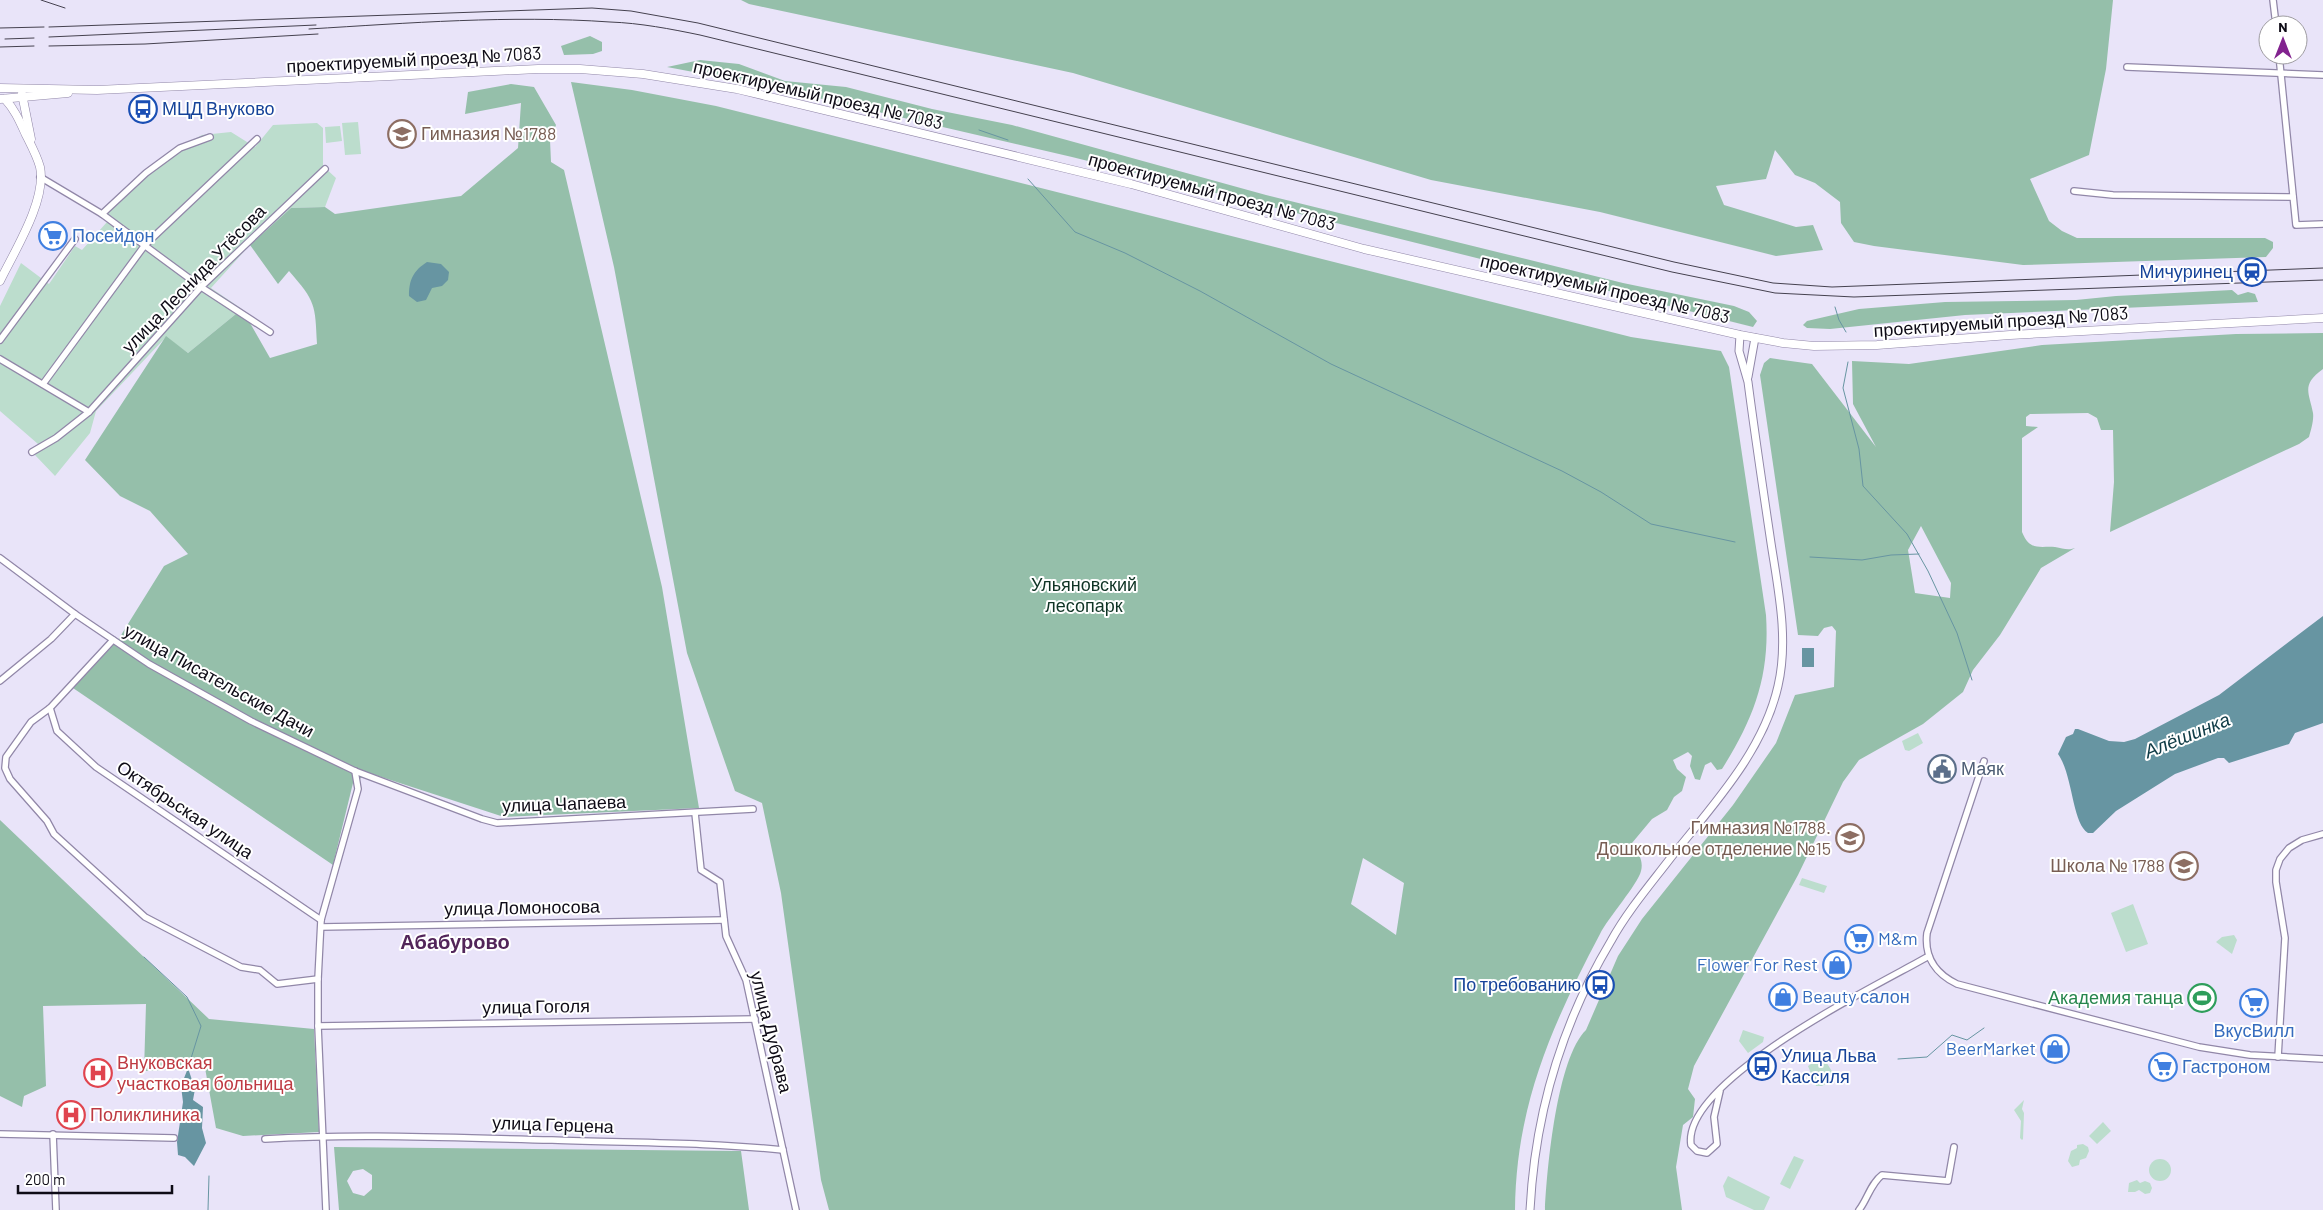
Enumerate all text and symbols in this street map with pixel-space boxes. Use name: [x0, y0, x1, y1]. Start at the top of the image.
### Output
north arrow: [2258, 15, 2308, 65]
text: N: [2278, 18, 2288, 35]
street label: проектируемый проезд № 7083: [286, 41, 542, 77]
street label: проектируемый проезд № 7083: [691, 55, 945, 133]
bus stop icon: МЦД Внуково: [128, 94, 158, 124]
place label: МЦД Внуково: [162, 97, 275, 119]
school or university icon: Гимназия №1788: [387, 119, 417, 149]
place label: Гимназия №1788: [421, 122, 556, 144]
street label: проектируемый проезд № 7083: [1086, 147, 1338, 235]
street label: улица Леонида Утёсова: [117, 199, 270, 357]
supermarket icon: Посейдон: [38, 221, 68, 251]
place label: Посейдон: [72, 224, 154, 246]
street label: проектируемый проезд № 7083: [1478, 249, 1732, 327]
station icon: Мичуринец: [2237, 257, 2267, 287]
place label: Мичуринец: [2139, 260, 2233, 282]
street label: проектируемый проезд № 7083: [1873, 301, 2129, 341]
park label: Ульяновский лесопарк: [1031, 573, 1137, 616]
street label: улица Писательские Дачи: [121, 619, 318, 742]
water label: Алёшинка: [2140, 707, 2233, 762]
public building icon: Маяк: [1927, 754, 1957, 784]
street label: Октябрьская улица: [113, 755, 259, 864]
place label: Маяк: [1961, 757, 2004, 779]
street label: улица Чапаева: [502, 790, 627, 816]
place label: Гимназия №1788. Дошкольное отделение №15: [1597, 816, 1831, 859]
school or university icon: Гимназия №1788. Дошкольное отделение №15: [1835, 823, 1865, 853]
school or university icon: Школа № 1788: [2169, 851, 2199, 881]
place label: Школа № 1788: [2050, 854, 2165, 876]
street label: улица Ломоносова: [444, 895, 601, 919]
supermarket icon: M&m: [1844, 924, 1874, 954]
place label: M&m: [1878, 927, 1918, 949]
district label: Абабурово: [400, 929, 510, 953]
shop icon: Flower For Rest: [1822, 950, 1852, 980]
place label: Flower For Rest: [1697, 953, 1818, 975]
street label: улица Дубрава: [746, 969, 798, 1096]
bus stop icon: По требованию: [1585, 970, 1615, 1000]
place label: По требованию: [1453, 973, 1581, 995]
shop icon: Beauty салон: [1768, 982, 1798, 1012]
sports icon: Академия танца: [2187, 983, 2217, 1013]
place label: Beauty салон: [1802, 985, 1910, 1007]
place label: Академия танца: [2048, 986, 2184, 1008]
supermarket icon: ВкусВилл: [2239, 988, 2269, 1018]
street label: улица Гоголя: [482, 994, 590, 1018]
place label: ВкусВилл: [2214, 1019, 2294, 1041]
shop icon: BeerMarket: [2040, 1034, 2070, 1064]
place label: BeerMarket: [1946, 1037, 2036, 1059]
place label: Улица Льва Кассиля: [1781, 1044, 1877, 1087]
place label: Внуковская участковая больница: [117, 1051, 295, 1094]
bus stop icon: Улица Льва Кассиля: [1747, 1051, 1777, 1081]
supermarket icon: Гастроном: [2148, 1052, 2178, 1082]
place label: Гастроном: [2182, 1055, 2270, 1077]
hospital icon: Внуковская участковая больница: [83, 1058, 113, 1088]
hospital icon: Поликлиника: [56, 1100, 86, 1130]
place label: Поликлиника: [90, 1103, 201, 1125]
street label: улица Герцена: [492, 1111, 615, 1137]
scale bar: [18, 1162, 171, 1194]
text: 200 m: [25, 1170, 65, 1188]

